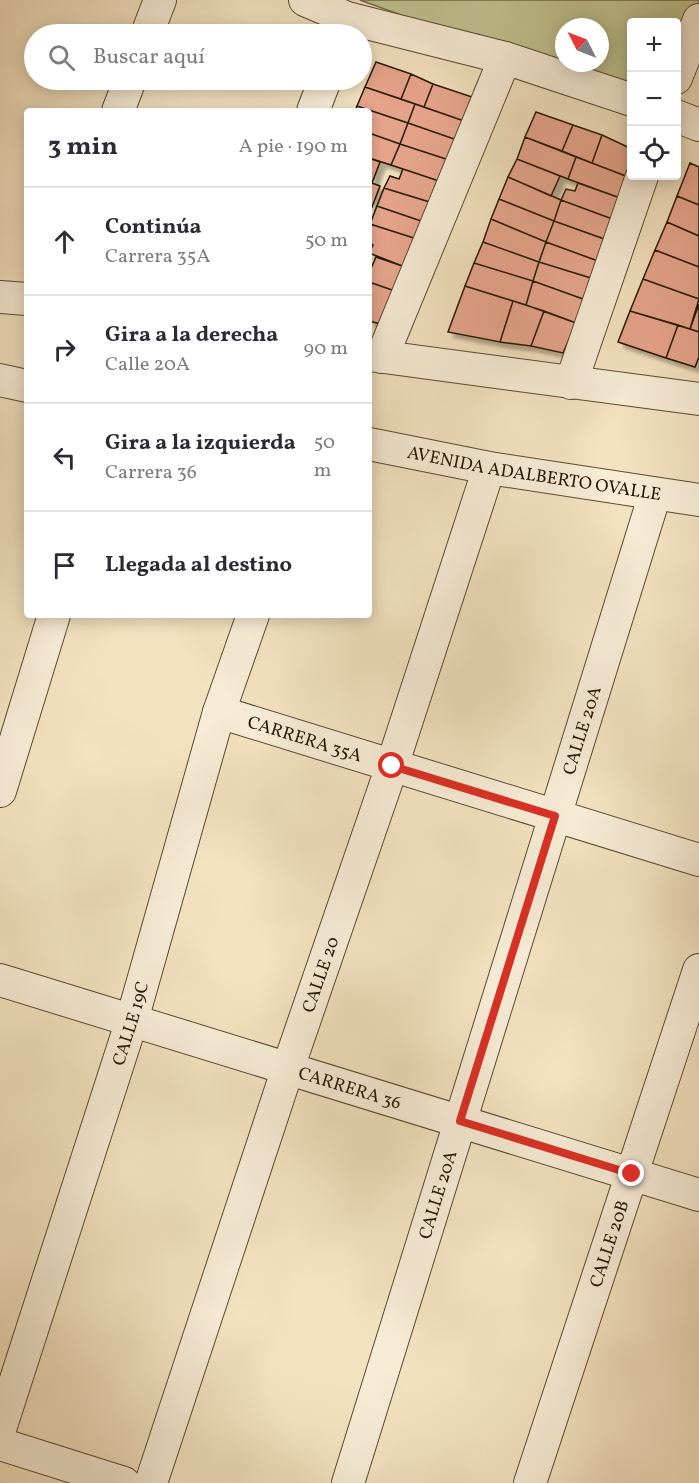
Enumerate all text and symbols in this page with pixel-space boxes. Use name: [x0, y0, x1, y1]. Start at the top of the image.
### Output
north arrow: [555, 18, 609, 72]
map controls: [627, 18, 681, 180]
button: +: [627, 18, 681, 72]
search box: [24, 24, 372, 90]
icon: search: [45, 41, 78, 74]
text: Buscar aquí: [93, 42, 205, 73]
button: −: [627, 72, 681, 126]
button: locate: [627, 126, 681, 180]
text: 3 min: [48, 129, 118, 165]
text: A pie · 190 m: [239, 133, 348, 161]
text: Continúa: [105, 212, 202, 243]
icon: ahead: [48, 225, 81, 258]
text: 50 m: [305, 227, 348, 255]
text: Carrera 35A: [105, 243, 211, 271]
text: Gira a la derecha: [105, 320, 278, 351]
icon: right: [48, 333, 81, 366]
text: 90 m: [304, 335, 348, 363]
text: Calle 20A: [105, 351, 190, 379]
text: Gira a la izquierda: [105, 428, 296, 459]
text: 50 m: [314, 429, 335, 485]
icon: left: [48, 441, 81, 474]
street label: AVENIDA ADALBERTO OVALLE: [405, 441, 663, 508]
text: Carrera 36: [105, 459, 197, 487]
icon: arrive: [48, 549, 81, 582]
text: Llegada al destino: [105, 550, 292, 581]
street label: CALLE 20A: [558, 683, 609, 778]
street label: CARRERA 35A: [244, 711, 365, 769]
route start: [378, 752, 404, 778]
street label: CALLE 20: [297, 933, 346, 1016]
street label: CALLE 19C: [107, 979, 156, 1069]
street label: CARRERA 36: [295, 1061, 404, 1117]
street label: CALLE 20A: [413, 1147, 465, 1243]
route end: [618, 1160, 644, 1186]
street label: CALLE 20B: [584, 1197, 636, 1291]

